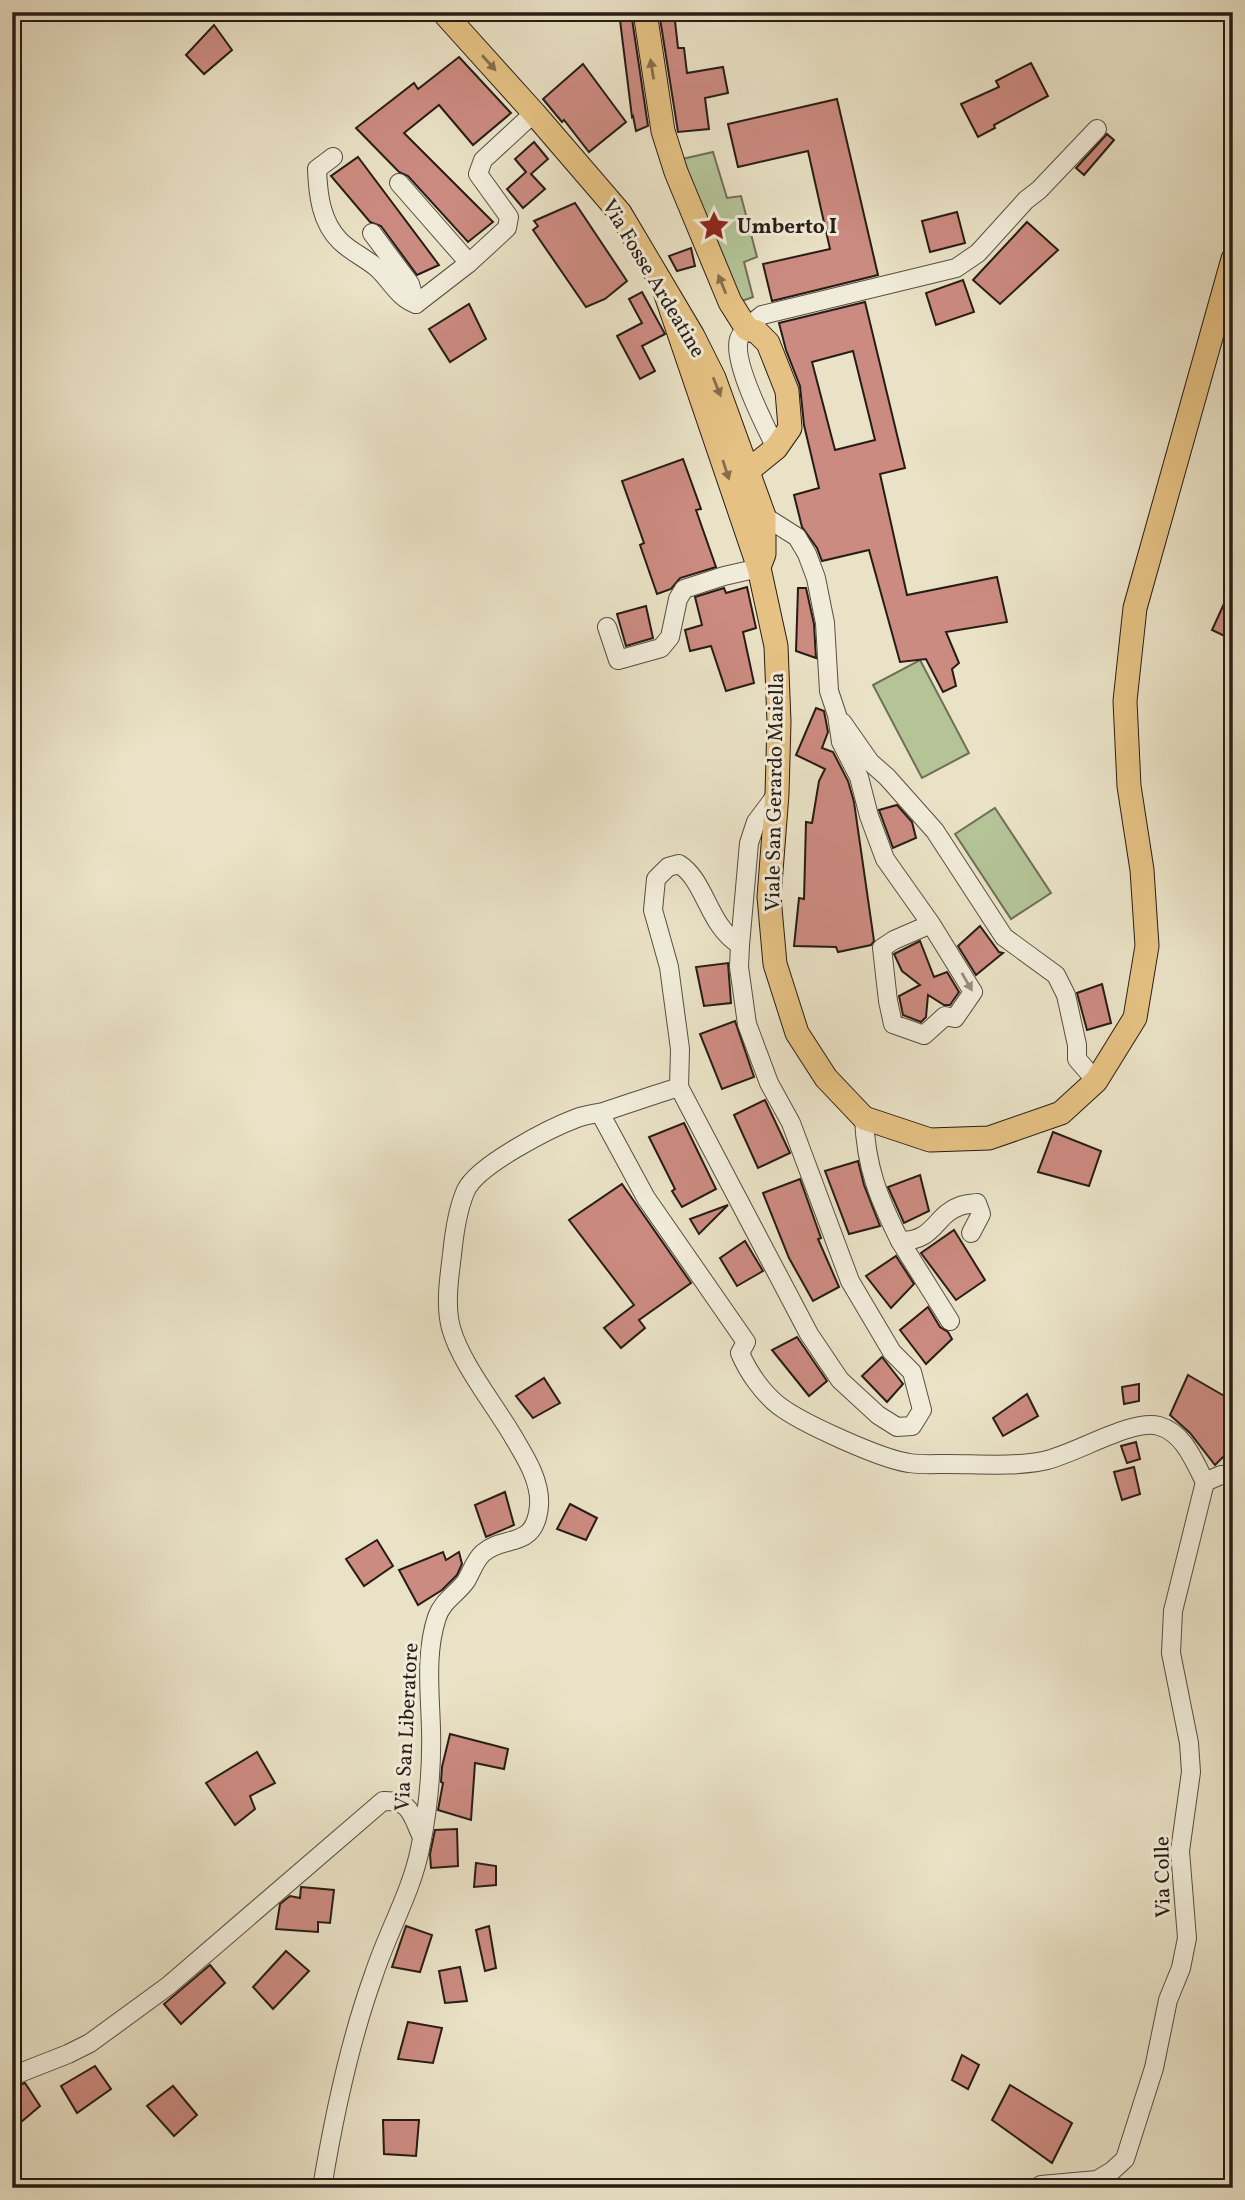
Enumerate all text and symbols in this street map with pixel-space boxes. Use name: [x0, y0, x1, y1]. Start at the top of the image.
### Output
one-way arrow: [480, 54, 496, 71]
one-way arrow: [646, 57, 657, 79]
street label: Via Fosse Ardeatine: [594, 194, 712, 363]
place icon: Umberto I: [697, 209, 731, 243]
place label: Umberto I: [737, 213, 837, 242]
one-way arrow: [717, 273, 728, 294]
one-way arrow: [712, 376, 723, 397]
one-way arrow: [721, 460, 731, 481]
street label: Viale San Gerardo Maiella: [759, 672, 792, 912]
one-way arrow: [961, 973, 973, 992]
street label: Via San Liberatore: [389, 1642, 426, 1812]
street label: Via Colle: [1148, 1836, 1179, 1918]

